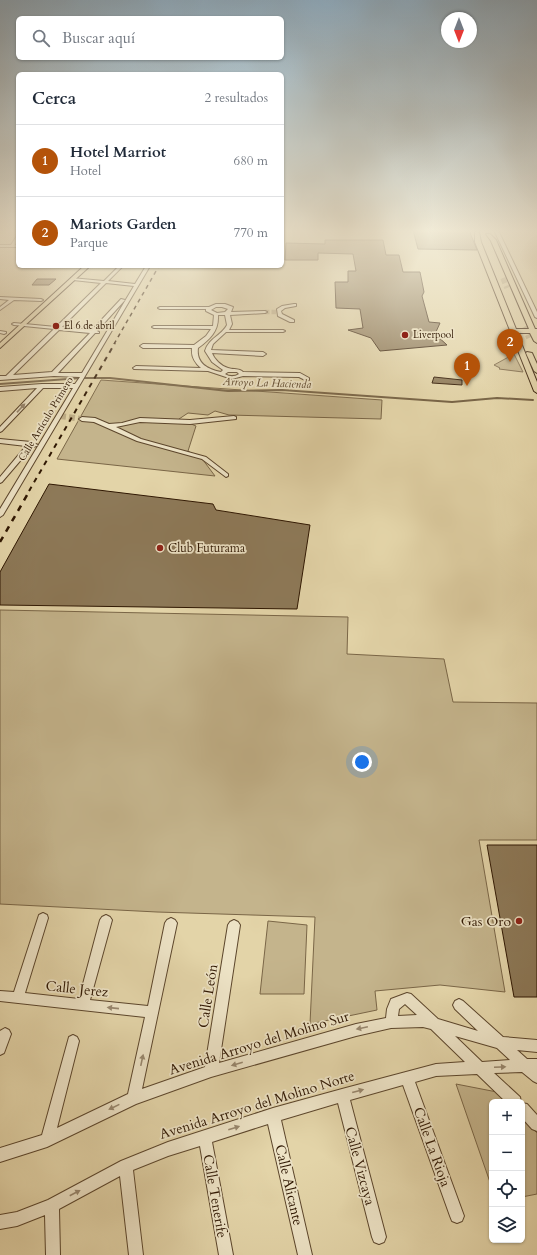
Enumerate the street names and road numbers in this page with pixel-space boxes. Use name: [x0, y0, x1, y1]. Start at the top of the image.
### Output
street label: Calle Artículo Primero: [15, 374, 77, 464]
street label: Calle León: [194, 963, 222, 1029]
street label: Calle Jerez: [45, 976, 110, 1002]
street label: Avenida Arroyo del Molino Sur: [167, 1006, 352, 1079]
street label: Avenida Arroyo del Molino Norte: [157, 1066, 357, 1144]
street label: Calle La Rioja: [409, 1105, 455, 1189]
street label: Calle Vizcaya: [340, 1125, 380, 1207]
street label: Calle Alicante: [270, 1143, 308, 1227]
street label: Calle Tenerife: [198, 1153, 232, 1239]

